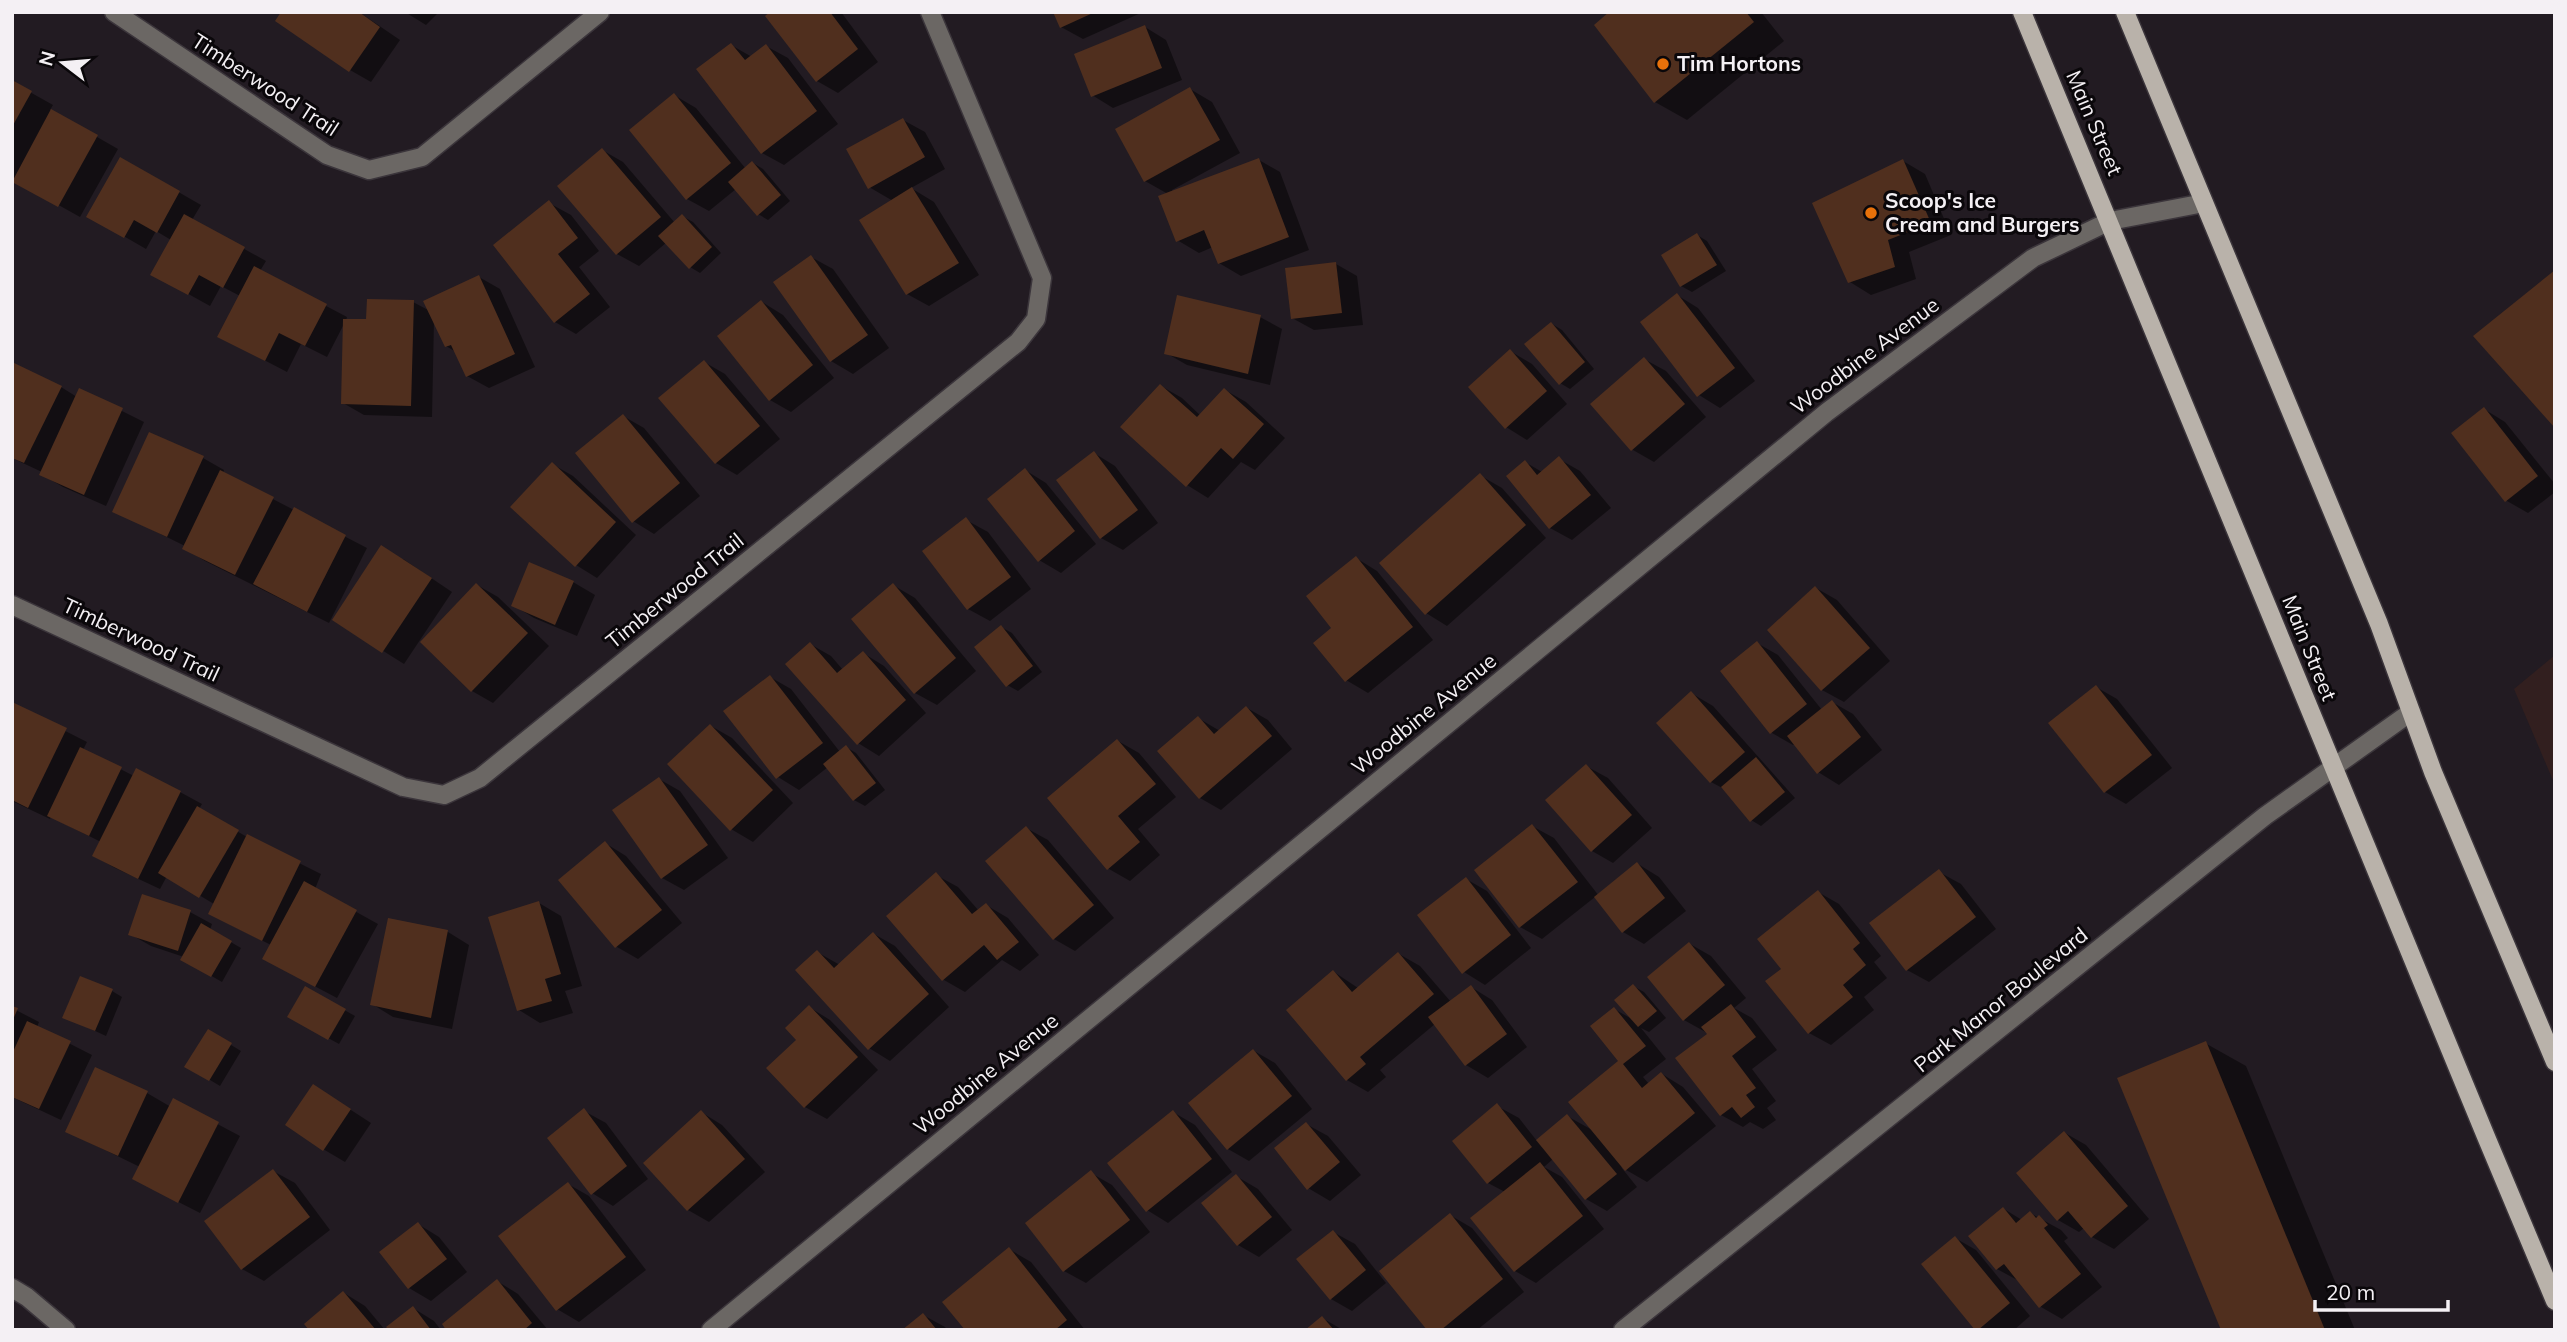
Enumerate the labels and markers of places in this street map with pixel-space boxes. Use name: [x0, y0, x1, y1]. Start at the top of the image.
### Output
place label: Tim Hortons: [1677, 50, 1801, 76]
marker: Tim Hortons: [1655, 56, 1671, 72]
place label: Scoop's Ice Cream and Burgers: [1885, 187, 2079, 237]
marker: Scoop's Ice Cream and Burgers: [1863, 205, 1879, 221]

